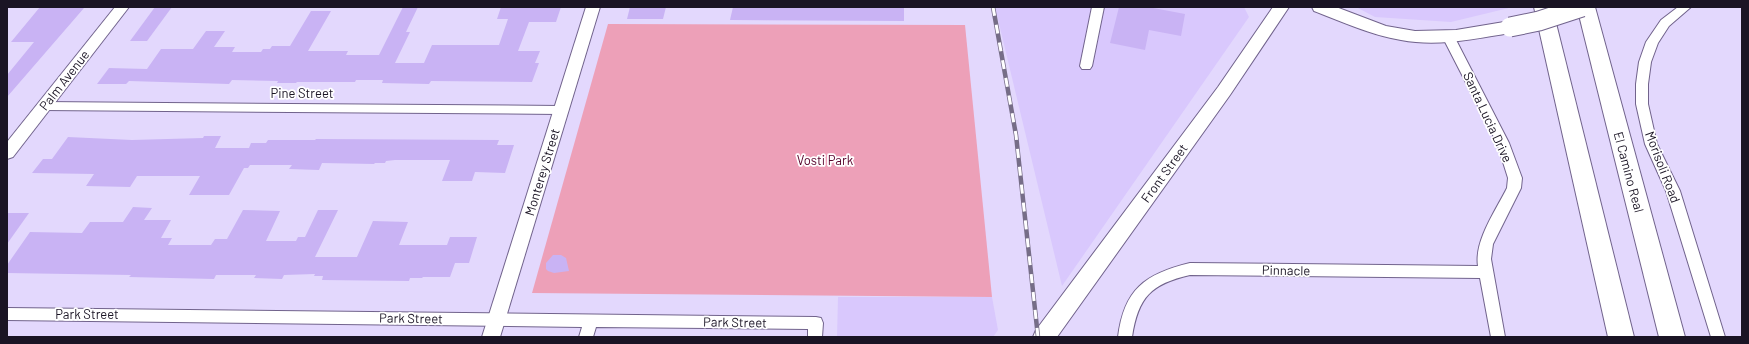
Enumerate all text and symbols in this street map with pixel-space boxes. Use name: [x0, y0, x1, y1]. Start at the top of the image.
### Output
street label: Palm Avenue: [36, 47, 92, 113]
street label: Santa Lucia Drive: [1460, 69, 1516, 165]
street label: Pine Street: [271, 85, 333, 101]
street label: Monterey Street: [521, 126, 563, 218]
street label: Morisoli Road: [1642, 129, 1684, 205]
street label: El Camino Real: [1611, 130, 1647, 214]
street label: Front Street: [1137, 140, 1191, 206]
park label: Vosti Park: [797, 152, 854, 168]
street label: Pinnacle: [1262, 262, 1310, 278]
street label: Park Street: [55, 306, 119, 322]
street label: Park Street: [379, 309, 443, 327]
street label: Park Street: [703, 313, 767, 331]

